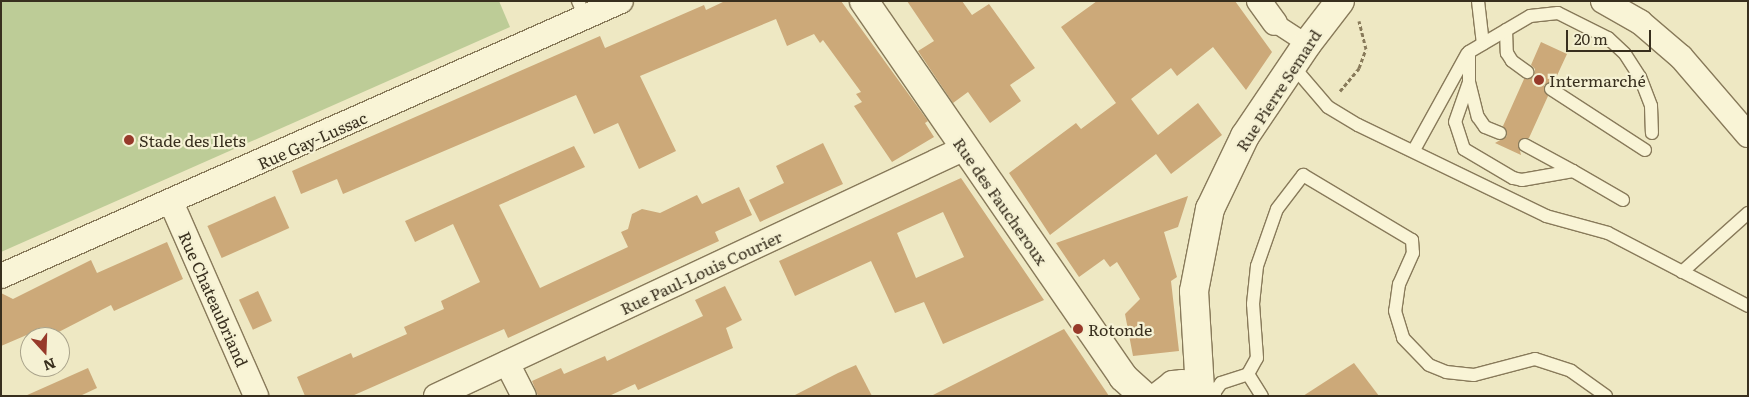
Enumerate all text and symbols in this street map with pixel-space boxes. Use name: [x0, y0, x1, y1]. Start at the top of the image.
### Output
scale bar: [1569, 20, 1654, 52]
street label: Rue Pierre Semard: [1232, 26, 1324, 154]
text: 20 m: [1574, 27, 1608, 50]
place label: Intermarché: [1549, 70, 1646, 90]
marker: Intermarché: [1533, 74, 1545, 86]
street label: Rue Gay-Lussac: [254, 107, 370, 173]
place label: Stade des Ilets: [139, 130, 246, 150]
marker: Stade des Ilets: [123, 134, 135, 146]
street label: Rue des Faucheroux: [950, 134, 1052, 268]
street label: Rue Paul-Louis Courier: [617, 226, 785, 318]
street label: Rue Chateaubriand: [175, 228, 253, 370]
place label: Rotonde: [1088, 319, 1152, 339]
marker: Rotonde: [1072, 323, 1084, 335]
north arrow: [20, 327, 70, 377]
text: N: [41, 354, 59, 377]

